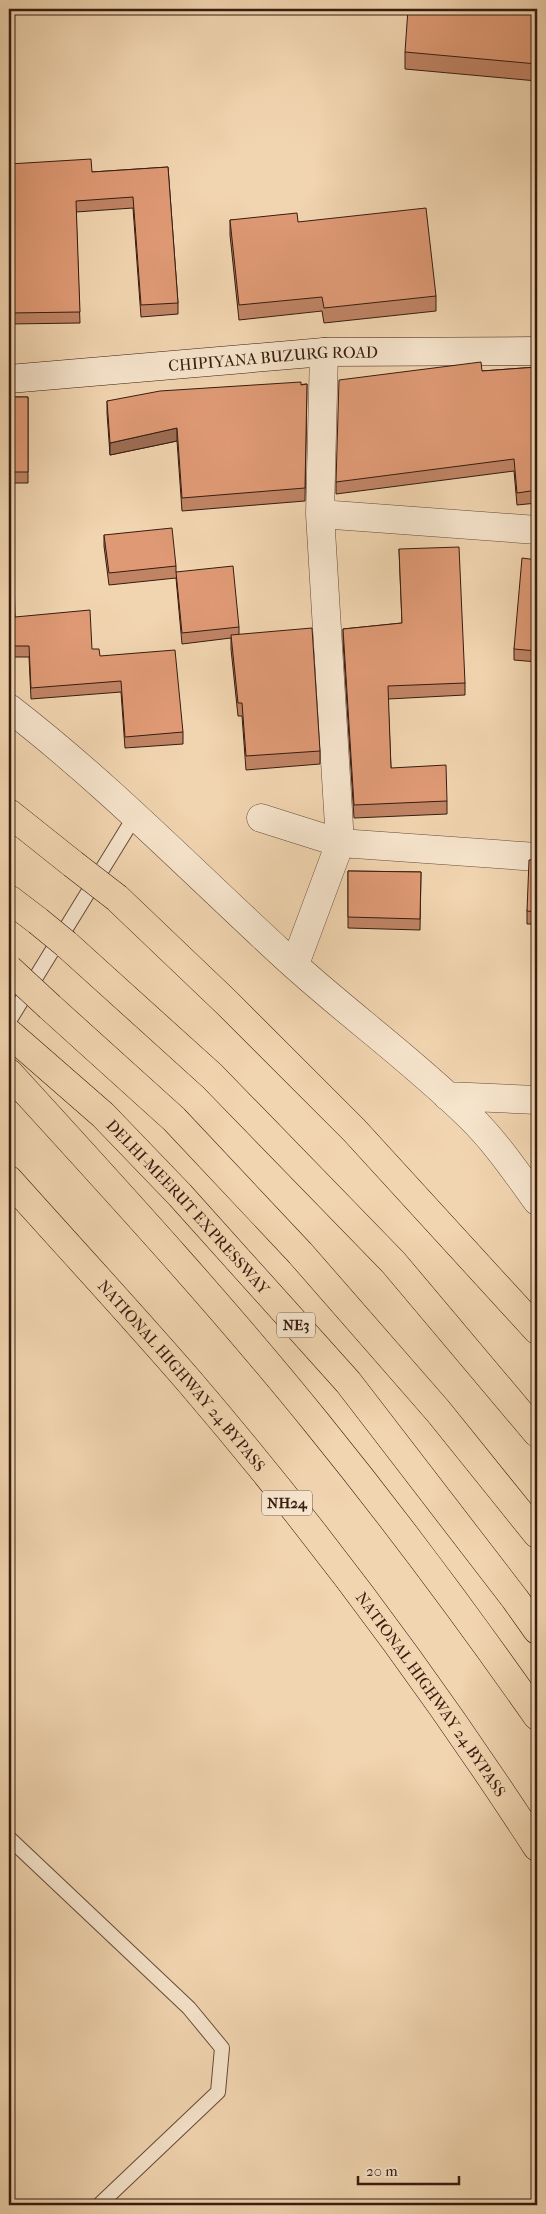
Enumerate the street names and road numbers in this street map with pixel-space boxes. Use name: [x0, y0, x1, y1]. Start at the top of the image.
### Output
street label: CHIPIYANA BUZURG ROAD: [168, 343, 378, 375]
street label: DELHI-MEERUT EXPRESSWAY: [102, 1116, 274, 1299]
street label: NATIONAL HIGHWAY 24 BYPASS: [94, 1276, 269, 1475]
road number: NE3: [277, 1312, 315, 1338]
road number: NH24: [262, 1490, 312, 1516]
street label: NATIONAL HIGHWAY 24 BYPASS: [352, 1588, 510, 1800]

